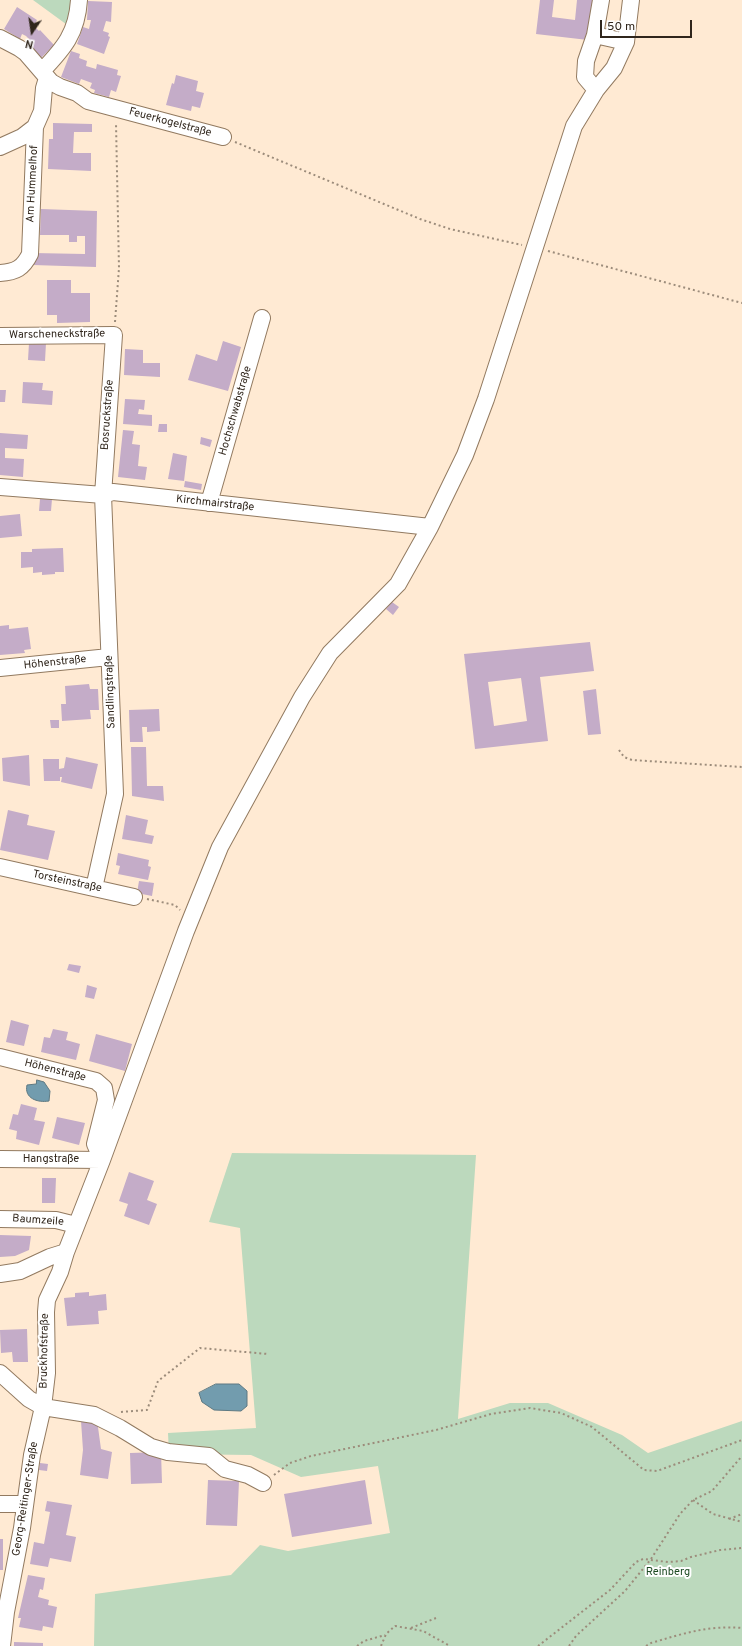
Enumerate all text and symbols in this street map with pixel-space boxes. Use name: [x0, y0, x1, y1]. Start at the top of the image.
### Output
north arrow: [12, 12, 52, 52]
scale bar: [602, 12, 694, 38]
text: 50 m: [607, 19, 635, 35]
text: N: [24, 36, 35, 51]
street label: Feuerkogelstraße: [127, 106, 213, 140]
street label: Am Hummelhof: [24, 145, 42, 223]
street label: Warscheneckstraße: [9, 328, 105, 342]
street label: Hochschwabstraße: [217, 365, 255, 457]
street label: Bosruckstraße: [99, 379, 117, 451]
street label: Kirchmairstraße: [175, 493, 255, 515]
street label: Höhenstraße: [23, 653, 87, 673]
street label: Sandlingstraße: [103, 655, 119, 729]
street label: Torsteinstraße: [31, 868, 103, 896]
street label: Höhenstraße: [23, 1057, 87, 1085]
street label: Hangstraße: [23, 1153, 79, 1167]
street label: Baumzeile: [12, 1213, 64, 1229]
street label: Bruckhofstraße: [38, 1313, 52, 1389]
street label: Georg-Reitinger-Straße: [10, 1441, 42, 1557]
park label: Reinberg: [646, 1566, 690, 1580]

